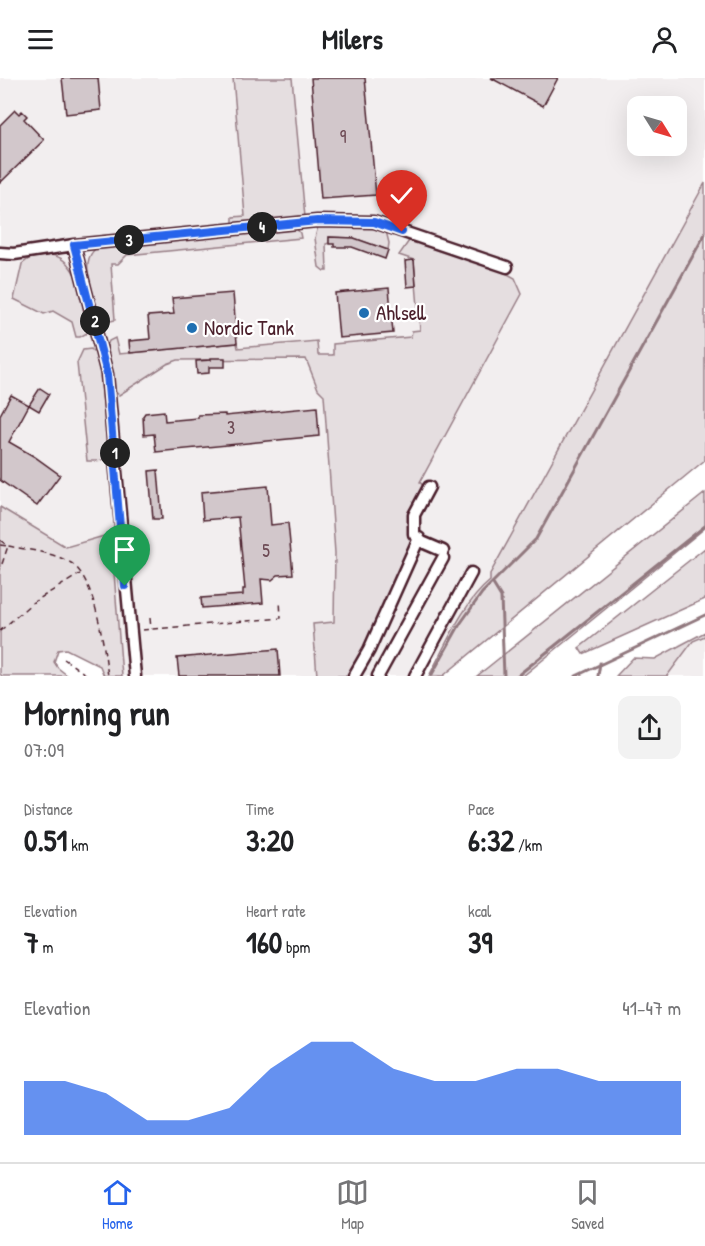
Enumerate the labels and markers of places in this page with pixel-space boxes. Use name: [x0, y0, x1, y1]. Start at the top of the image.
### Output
pin: [376, 170, 427, 232]
pin: 4: [247, 212, 277, 242]
pin: 3: [114, 225, 144, 255]
place label: Ahlsell: [376, 298, 427, 327]
pin: 2: [80, 306, 110, 336]
marker: Ahlsell: [357, 306, 371, 320]
place label: Nordic Tank: [204, 313, 294, 342]
marker: Nordic Tank: [185, 321, 199, 335]
pin: 1: [100, 438, 130, 468]
pin: [99, 524, 150, 586]

